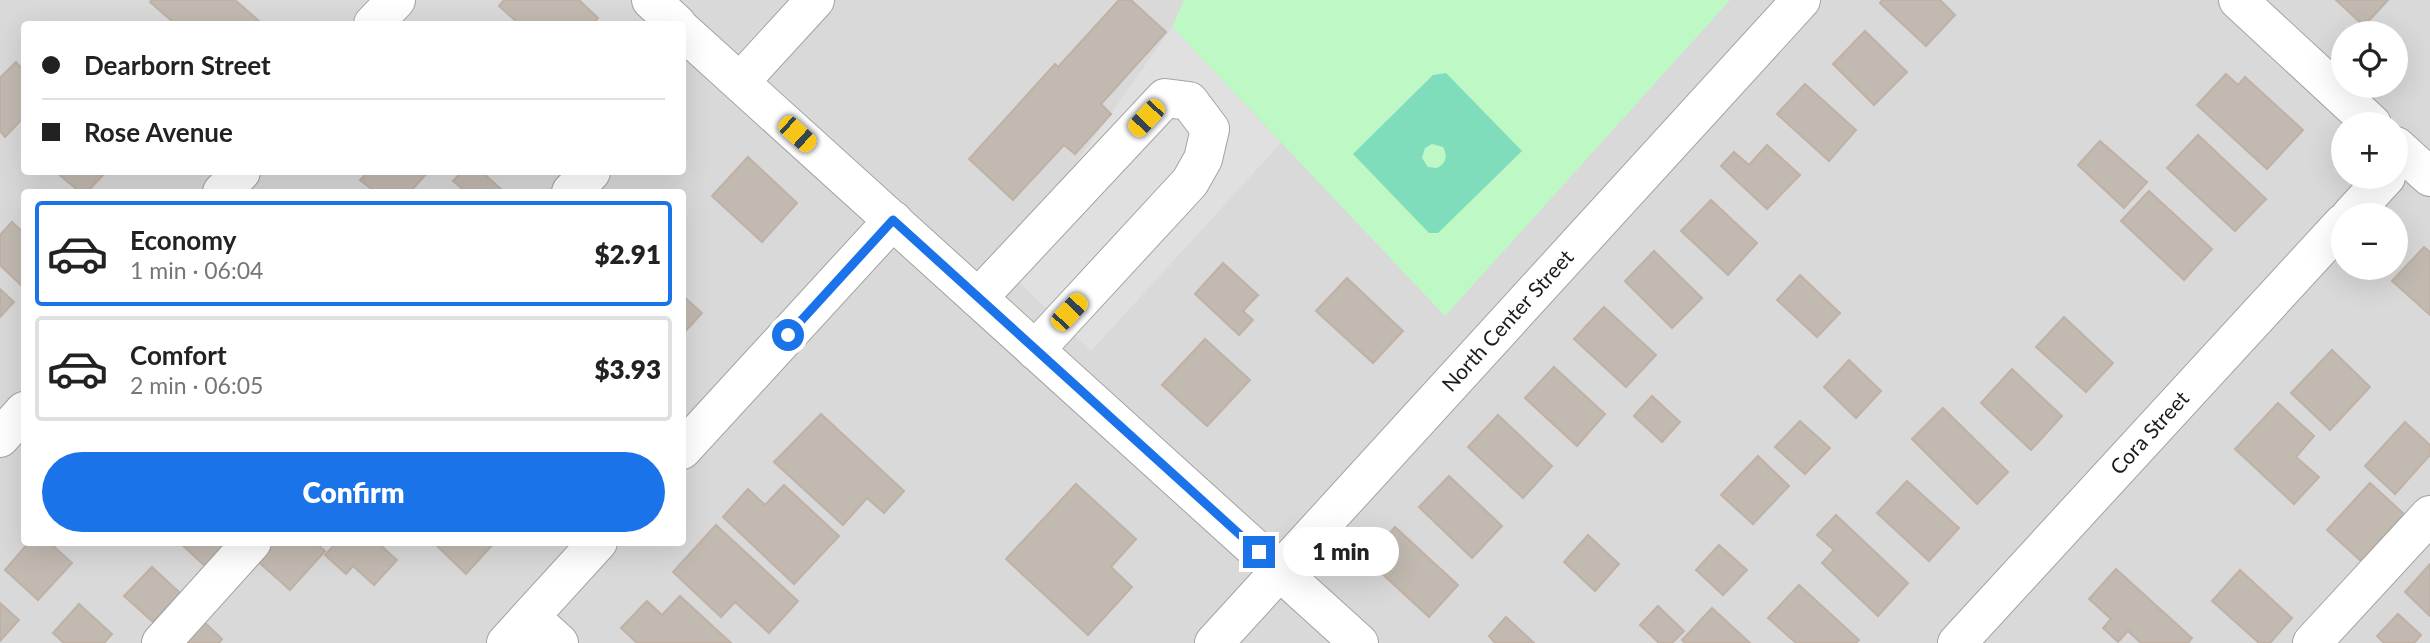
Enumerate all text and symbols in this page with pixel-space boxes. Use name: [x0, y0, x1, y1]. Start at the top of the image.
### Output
map controls: [2331, 21, 2408, 280]
button: locate: [2331, 21, 2408, 98]
text: Dearborn Street: [84, 49, 271, 81]
car: [1124, 95, 1169, 141]
car: [775, 112, 820, 156]
button: +: [2331, 112, 2408, 189]
text: Rose Avenue: [84, 116, 233, 148]
button: −: [2331, 203, 2408, 280]
icon: car: [46, 222, 109, 285]
text: Economy: [130, 224, 236, 256]
text: $2.91: [594, 238, 661, 270]
street label: North Center Street: [1436, 244, 1578, 396]
text: 1 min · 06:04: [130, 256, 263, 284]
car: [1047, 289, 1092, 335]
route start: [772, 319, 804, 351]
icon: car: [46, 337, 109, 400]
text: Comfort: [130, 339, 227, 371]
text: $3.93: [594, 353, 661, 385]
text: 2 min · 06:05: [130, 371, 263, 399]
street label: Cora Street: [2104, 385, 2194, 479]
button: Confirm: [42, 452, 665, 532]
callout: 1 min: [1284, 528, 1399, 576]
route end: [1243, 536, 1275, 568]
text: 1 min: [1312, 537, 1370, 565]

